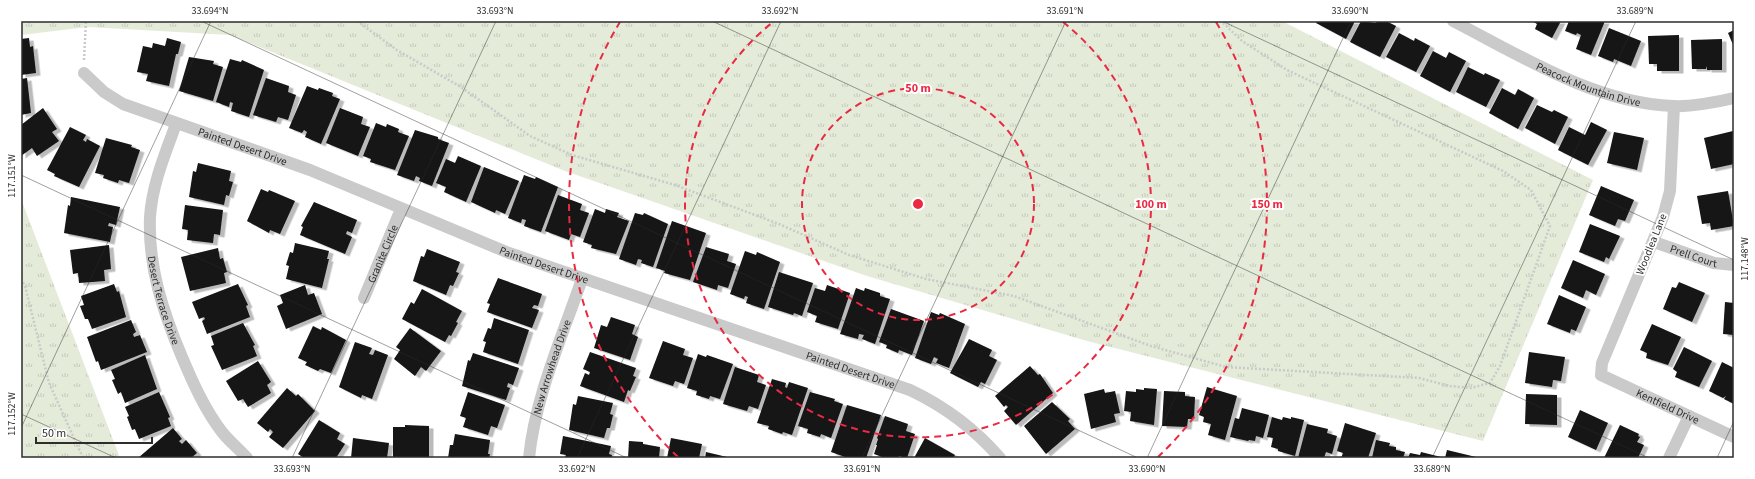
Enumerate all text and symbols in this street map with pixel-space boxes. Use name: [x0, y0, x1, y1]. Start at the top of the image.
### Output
text: 33.694°N: [191, 4, 229, 18]
text: 33.693°N: [476, 4, 514, 18]
text: 33.692°N: [761, 4, 799, 18]
text: 33.691°N: [1046, 4, 1084, 18]
text: 33.690°N: [1331, 4, 1369, 18]
text: 33.689°N: [1616, 4, 1654, 18]
street label: Peacock Mountain Drive: [1534, 59, 1642, 110]
text: 50 m: [905, 80, 931, 97]
street label: Painted Desert Drive: [196, 124, 290, 170]
text: 117.151°W: [5, 154, 19, 198]
text: 100 m: [1135, 196, 1167, 213]
text: 150 m: [1251, 196, 1283, 213]
centre of rings: [911, 197, 925, 211]
street label: Woodlea Lane: [1632, 211, 1671, 277]
street label: Granite Circle: [364, 222, 402, 285]
text: 117.148°W: [1738, 237, 1752, 281]
street label: Prell Court: [1668, 241, 1718, 271]
street label: Painted Desert Drive: [497, 243, 591, 288]
street label: Desert Terrace Drive: [144, 255, 183, 348]
street label: New Arrowhead Drive: [530, 317, 575, 416]
street label: Painted Desert Drive: [804, 348, 898, 393]
street label: Kentfield Drive: [1634, 385, 1702, 428]
text: 117.152°W: [5, 392, 19, 436]
scale bar: [36, 419, 152, 445]
text: 50 m: [42, 425, 66, 442]
text: 33.693°N: [273, 462, 311, 476]
text: 33.692°N: [558, 462, 596, 476]
text: 33.691°N: [843, 462, 881, 476]
text: 33.690°N: [1128, 462, 1166, 476]
text: 33.689°N: [1413, 462, 1451, 476]

